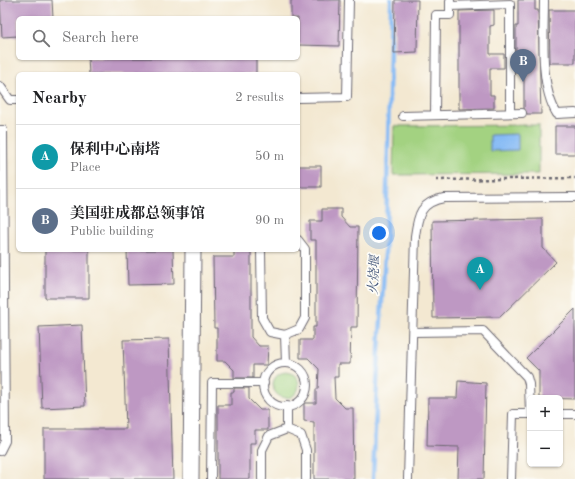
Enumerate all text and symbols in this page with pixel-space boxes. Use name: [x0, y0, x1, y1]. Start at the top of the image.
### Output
search box: [16, 16, 300, 60]
icon: search: [30, 27, 52, 49]
text: Search here: [62, 31, 139, 46]
pin: B: [510, 49, 536, 82]
text: Nearby: [32, 90, 87, 107]
text: 2 results: [235, 91, 284, 104]
text: 保利中心南塔: [70, 143, 160, 158]
text: A: [40, 150, 50, 163]
text: 50 m: [255, 150, 284, 163]
text: Place: [70, 161, 100, 174]
text: 美国驻成都总领事馆: [70, 207, 205, 222]
text: B: [40, 214, 50, 227]
text: 90 m: [255, 214, 284, 227]
your location: [369, 223, 389, 243]
text: Public building: [70, 225, 154, 238]
water label: 火烧堰: [366, 253, 382, 295]
pin: A: [467, 257, 493, 290]
map controls: [527, 395, 563, 467]
button: +: [527, 395, 563, 431]
button: −: [527, 431, 563, 467]

